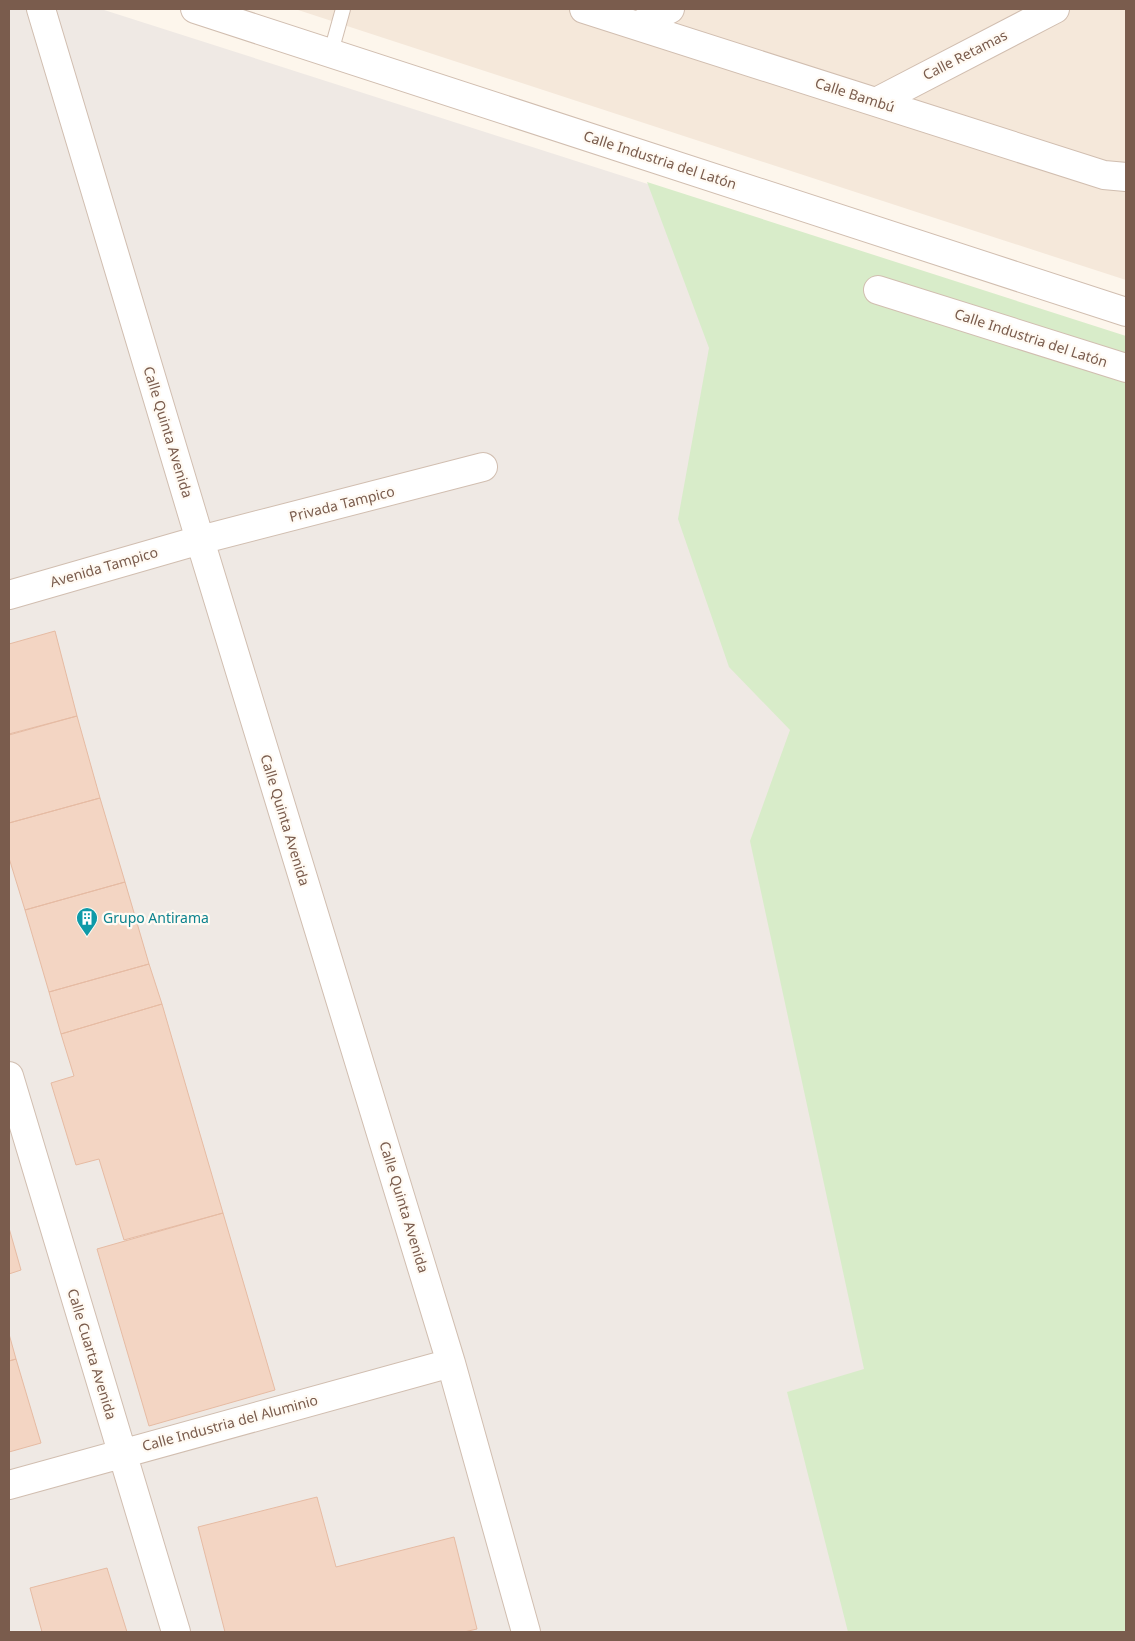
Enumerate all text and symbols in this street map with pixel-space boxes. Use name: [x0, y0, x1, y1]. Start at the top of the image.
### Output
street label: Calle Retamas: [919, 25, 1011, 84]
street label: Calle Bambú: [813, 73, 897, 116]
street label: Calle Industria del Latón: [581, 126, 739, 193]
street label: Calle Industria del Latón: [952, 304, 1110, 371]
street label: Calle Quinta Avenida: [139, 364, 198, 500]
street label: Privada Tampico: [287, 481, 397, 526]
street label: Avenida Tampico: [48, 542, 160, 591]
street label: Calle Quinta Avenida: [256, 752, 315, 888]
building icon: Grupo Antirama: [75, 906, 99, 937]
place label: Grupo Antirama: [103, 908, 209, 927]
street label: Calle Quinta Avenida: [375, 1139, 434, 1275]
street label: Calle Cuarta Avenida: [64, 1286, 121, 1422]
street label: Calle Industria del Aluminio: [140, 1390, 320, 1455]

